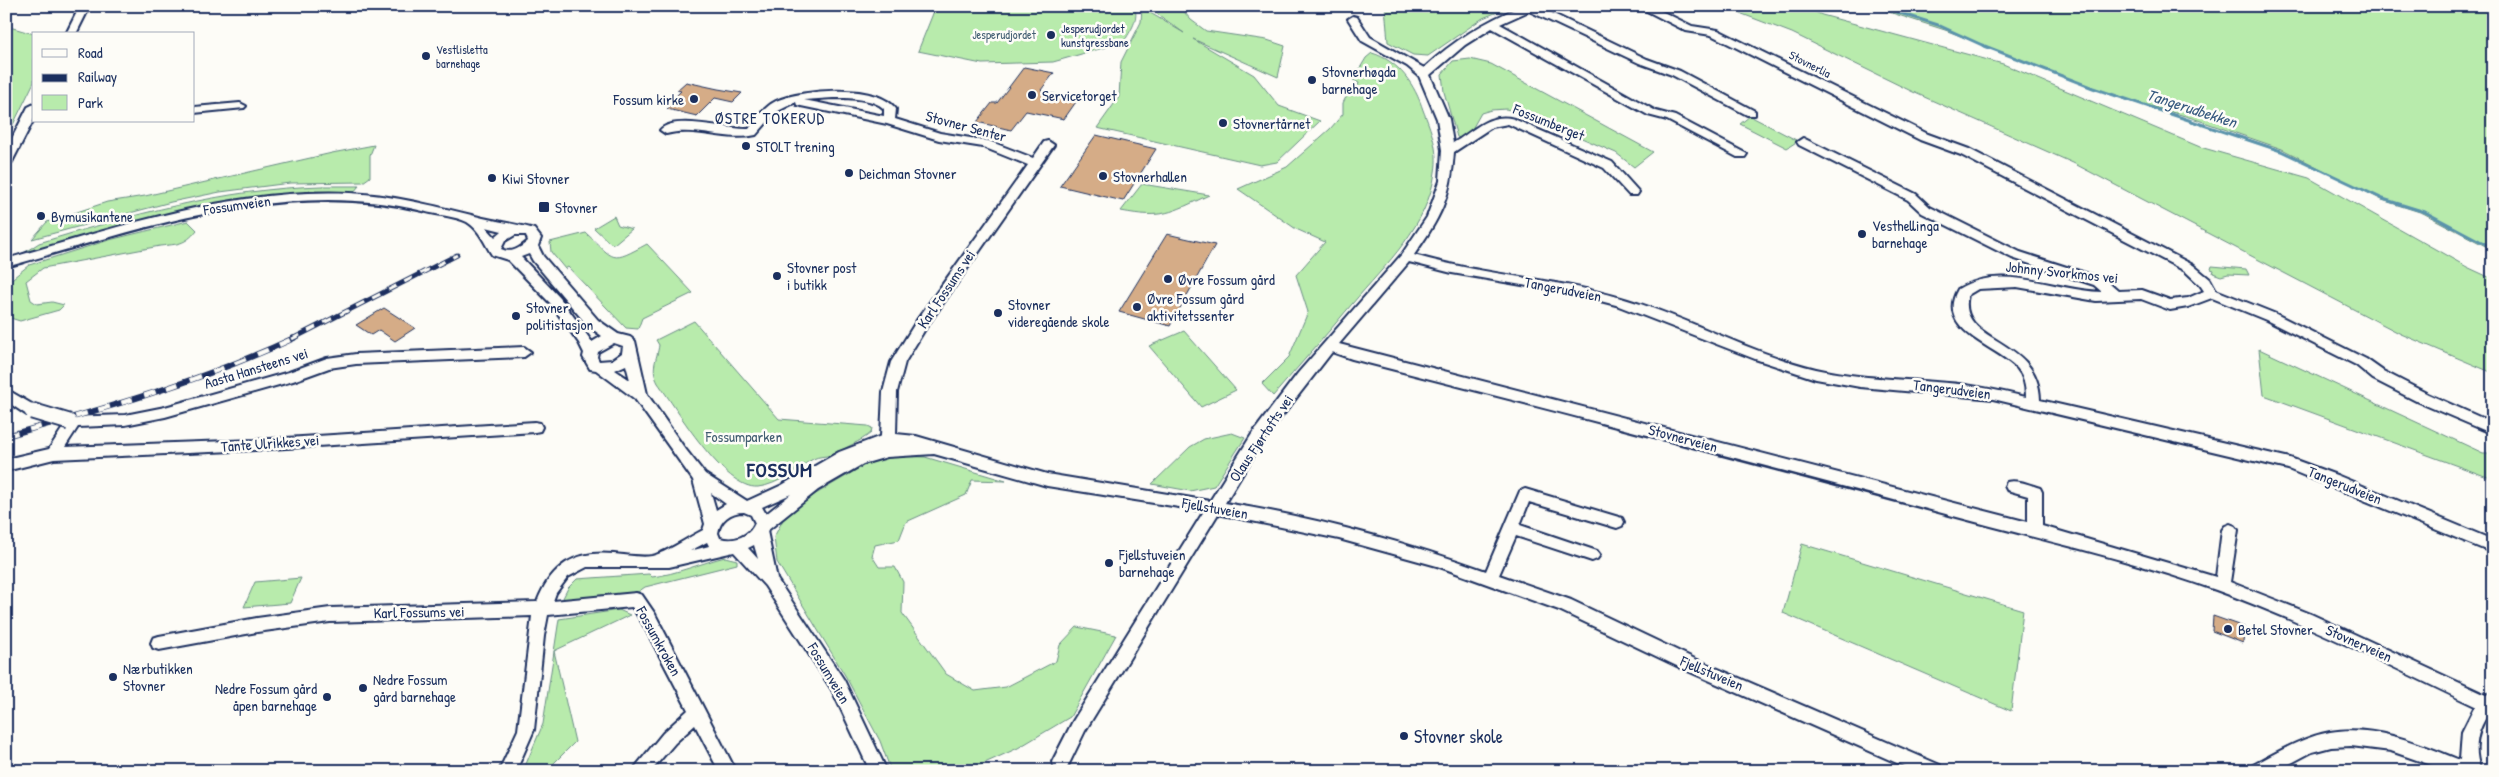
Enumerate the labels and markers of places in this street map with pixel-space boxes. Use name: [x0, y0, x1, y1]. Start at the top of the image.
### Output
place label: Jesperudjordet kunstgressbane: [1061, 20, 1129, 51]
marker: Jesperudjordet kunstgressbane: [1045, 29, 1057, 41]
place label: Vestlisletta barnehage: [436, 41, 488, 72]
marker: Vestlisletta barnehage: [420, 50, 432, 62]
place label: Stovnerhøgda barnehage: [1322, 61, 1396, 99]
marker: Stovnerhøgda barnehage: [1306, 74, 1318, 86]
place label: Servicetorget: [1042, 85, 1117, 106]
place label: Fossum kirke: [613, 89, 684, 110]
marker: Servicetorget: [1026, 89, 1038, 101]
marker: Fossum kirke: [688, 93, 700, 105]
place label: Stovnertårnet: [1233, 113, 1311, 134]
marker: Stovnertårnet: [1217, 117, 1229, 129]
place label: STOLT trening: [756, 136, 835, 157]
marker: STOLT trening: [740, 140, 752, 152]
place label: Deichman Stovner: [859, 163, 957, 184]
place label: Stovnerhallen: [1113, 166, 1187, 187]
marker: Deichman Stovner: [843, 167, 855, 179]
place label: Kiwi Stovner: [502, 168, 570, 189]
marker: Stovnerhallen: [1097, 170, 1109, 182]
marker: Kiwi Stovner: [486, 172, 498, 184]
place label: Stovner: [555, 197, 598, 218]
marker: Stovner: [537, 200, 551, 214]
place label: Bymusikantene: [51, 206, 133, 227]
marker: Bymusikantene: [35, 210, 47, 222]
place label: Vesthellinga barnehage: [1872, 215, 1939, 253]
marker: Vesthellinga barnehage: [1856, 228, 1868, 240]
place label: Stovner post i butikk: [787, 257, 857, 295]
place label: Øvre Fossum gård: [1178, 269, 1275, 290]
marker: Stovner post i butikk: [771, 270, 783, 282]
marker: Øvre Fossum gård: [1162, 273, 1174, 285]
place label: Øvre Fossum gård aktivitetssenter: [1147, 288, 1244, 326]
place label: Stovner videregående skole: [1008, 294, 1110, 332]
place label: Stovner politistasjon: [526, 297, 593, 335]
marker: Øvre Fossum gård aktivitetssenter: [1131, 301, 1143, 313]
marker: Stovner videregående skole: [992, 307, 1004, 319]
marker: Stovner politistasjon: [510, 310, 522, 322]
place label: Fjellstuveien barnehage: [1118, 544, 1186, 582]
marker: Fjellstuveien barnehage: [1103, 557, 1115, 569]
place label: Betel Stovner: [2238, 619, 2313, 640]
marker: Betel Stovner: [2222, 623, 2234, 635]
place label: Nærbutikken Stovner: [123, 658, 193, 696]
place label: Nedre Fossum gård barnehage: [373, 669, 456, 707]
marker: Nærbutikken Stovner: [107, 671, 119, 683]
place label: Nedre Fossum gård åpen barnehage: [215, 678, 317, 716]
marker: Nedre Fossum gård barnehage: [357, 682, 369, 694]
marker: Nedre Fossum gård åpen barnehage: [321, 691, 333, 703]
place label: Stovner skole: [1414, 724, 1503, 749]
marker: Stovner skole: [1398, 730, 1410, 742]

